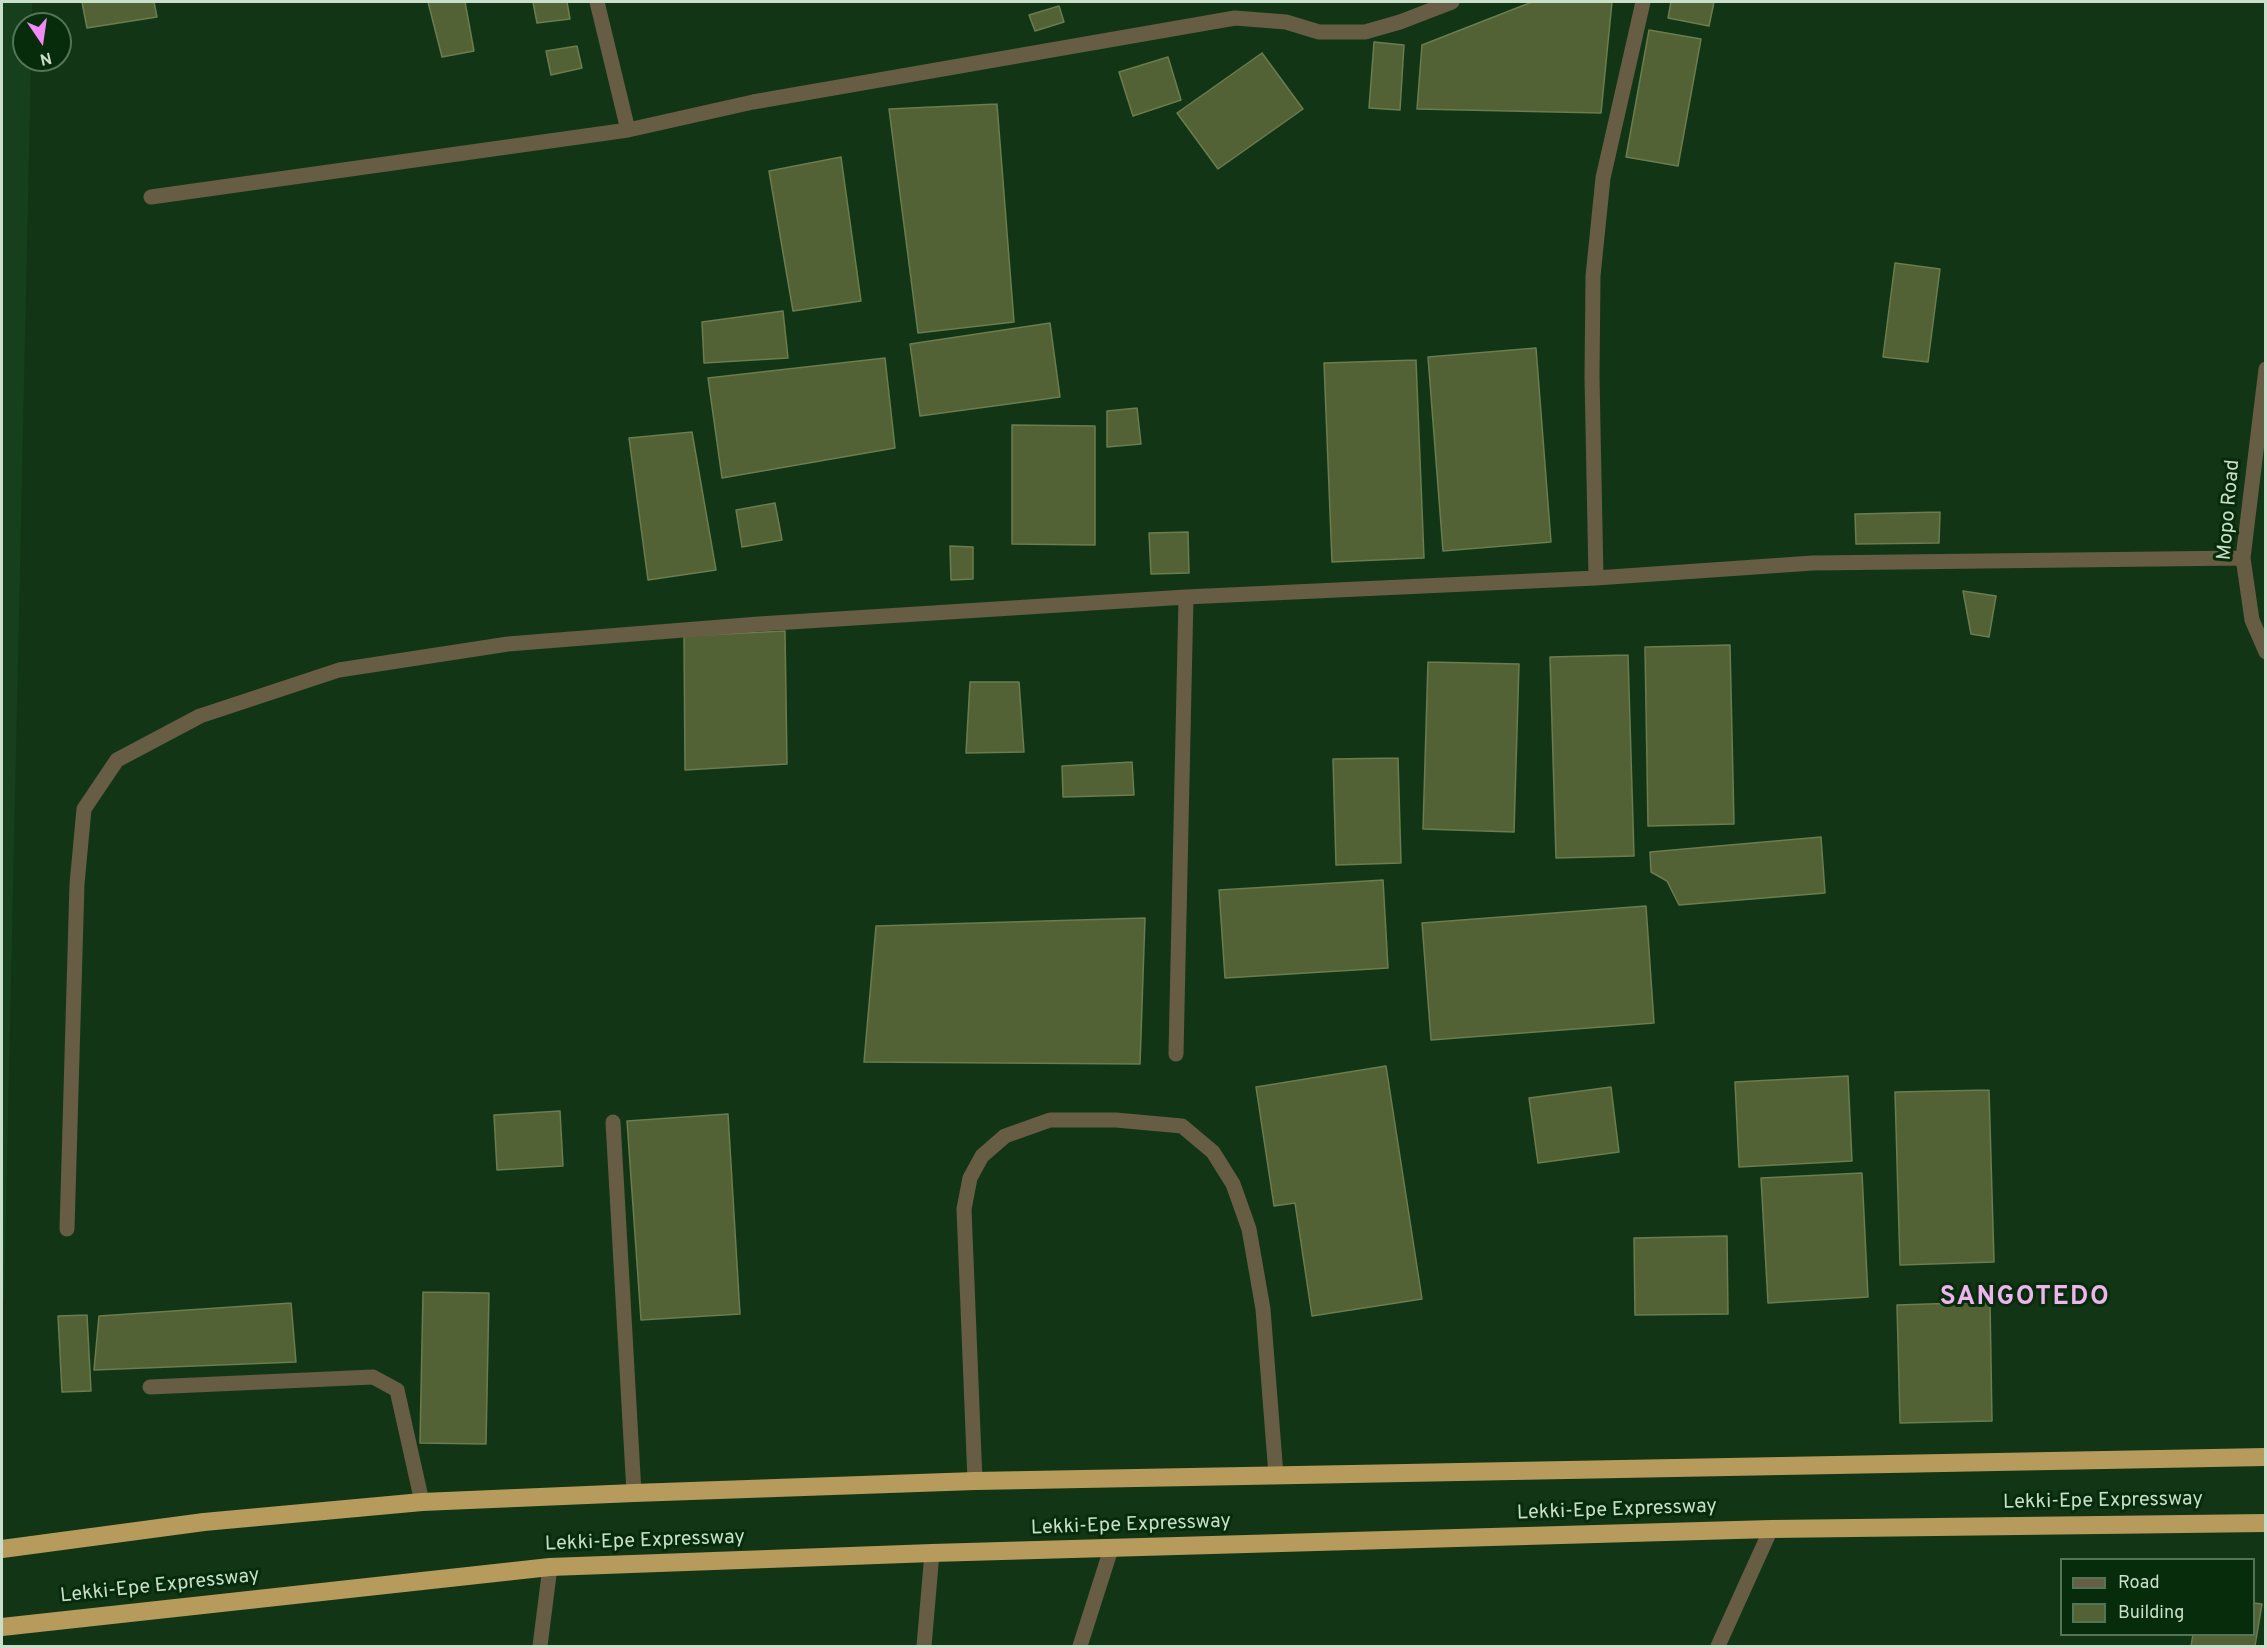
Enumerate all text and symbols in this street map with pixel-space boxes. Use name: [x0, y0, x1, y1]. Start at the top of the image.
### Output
north arrow: [12, 12, 72, 72]
text: N: [38, 47, 53, 69]
street label: Mopo Road: [2214, 459, 2246, 561]
district label: SANGOTEDO: [1940, 1283, 2110, 1315]
street label: Lekki-Epe Expressway: [2003, 1488, 2203, 1516]
street label: Lekki-Epe Expressway: [1517, 1496, 1717, 1526]
street label: Lekki-Epe Expressway: [1031, 1511, 1231, 1541]
street label: Lekki-Epe Expressway: [545, 1527, 745, 1557]
legend: [2060, 1558, 2255, 1636]
street label: Lekki-Epe Expressway: [59, 1565, 261, 1609]
text: Road: [2118, 1572, 2160, 1595]
text: Building: [2118, 1602, 2184, 1625]

